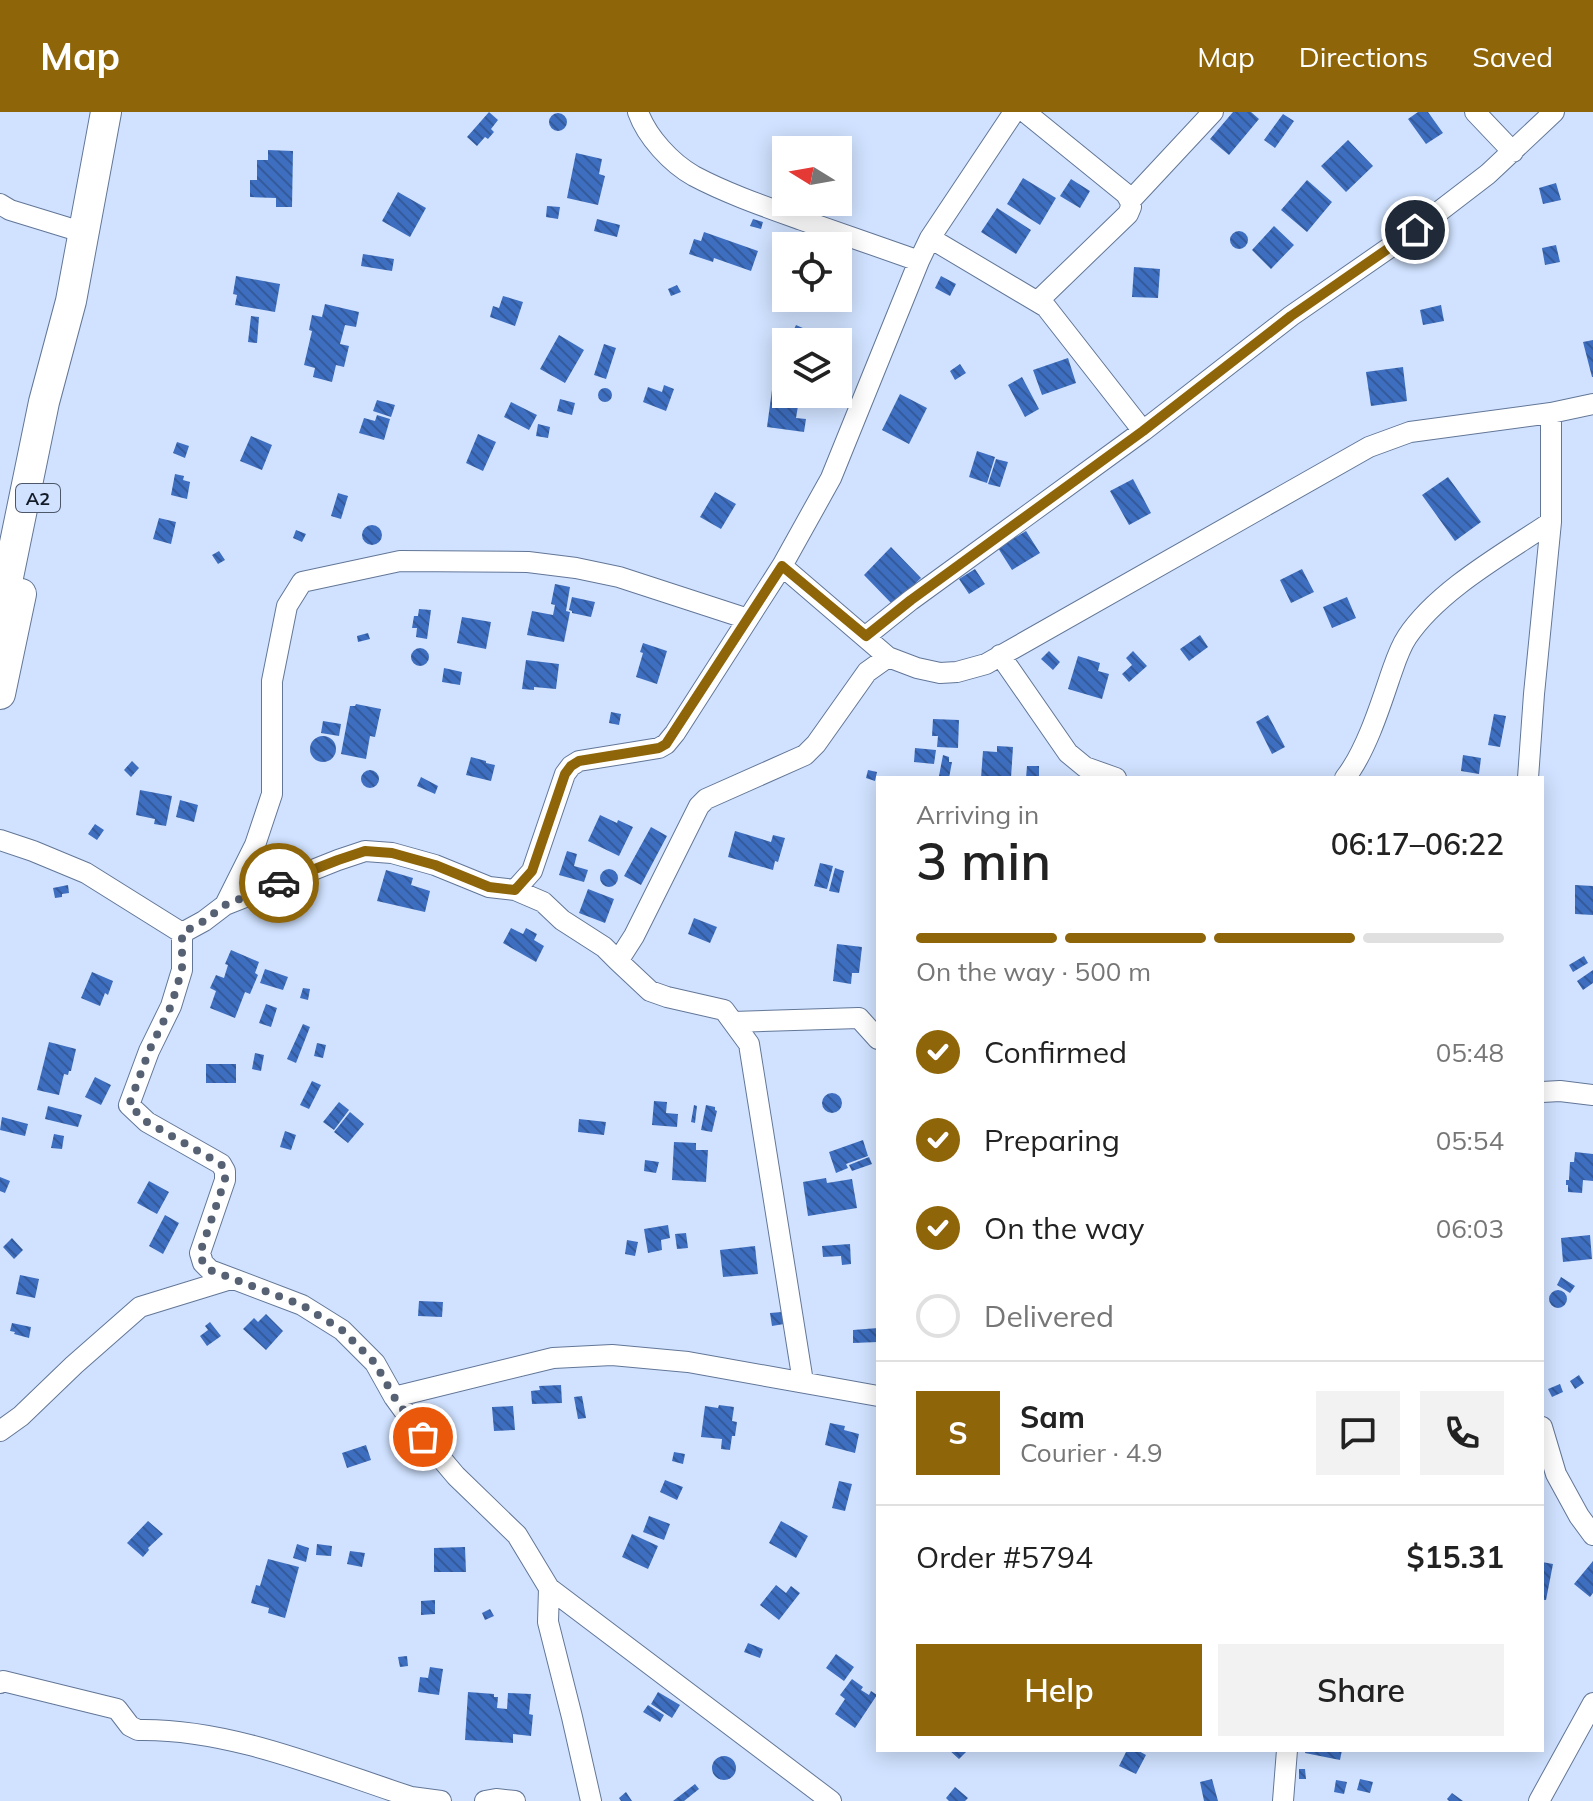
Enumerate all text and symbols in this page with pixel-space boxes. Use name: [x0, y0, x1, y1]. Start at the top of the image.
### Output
text: Map: [40, 32, 120, 80]
text: Map: [1197, 39, 1255, 74]
text: Directions: [1299, 39, 1428, 74]
text: Saved: [1472, 39, 1553, 74]
north arrow: [772, 136, 852, 216]
map controls: [772, 136, 852, 408]
pin: [1381, 196, 1449, 264]
icon: home: [1393, 208, 1437, 252]
button: locate: [772, 232, 852, 312]
button: layers: [772, 328, 852, 408]
road number: A2: [16, 484, 60, 512]
text: Arriving in: [916, 798, 1039, 831]
text: 06:17–06:22: [1331, 825, 1504, 863]
text: 3 min: [916, 828, 1051, 893]
courier: [239, 843, 319, 923]
icon: car: [257, 861, 301, 905]
text: On the way · 500 m: [916, 955, 1151, 988]
icon: check: [916, 1030, 960, 1074]
text: Confirmed: [984, 1033, 1127, 1071]
text: 05:48: [1436, 1036, 1504, 1069]
icon: check: [916, 1118, 960, 1162]
text: Preparing: [984, 1121, 1120, 1159]
text: 05:54: [1436, 1124, 1504, 1157]
icon: check: [916, 1206, 960, 1250]
text: On the way: [984, 1209, 1144, 1247]
text: 06:03: [1436, 1212, 1504, 1245]
text: Delivered: [984, 1297, 1114, 1335]
button: chat: [1316, 1391, 1400, 1475]
button: phone: [1420, 1391, 1504, 1475]
text: Sam: [1020, 1398, 1085, 1436]
pin: [389, 1403, 457, 1471]
text: S: [948, 1414, 968, 1452]
icon: bag: [401, 1415, 445, 1459]
text: Courier · 4.9: [1020, 1436, 1163, 1469]
text: Order #5794: [916, 1538, 1093, 1576]
text: $15.31: [1407, 1538, 1504, 1576]
button: Help: [916, 1644, 1202, 1736]
button: Share: [1218, 1644, 1504, 1736]

